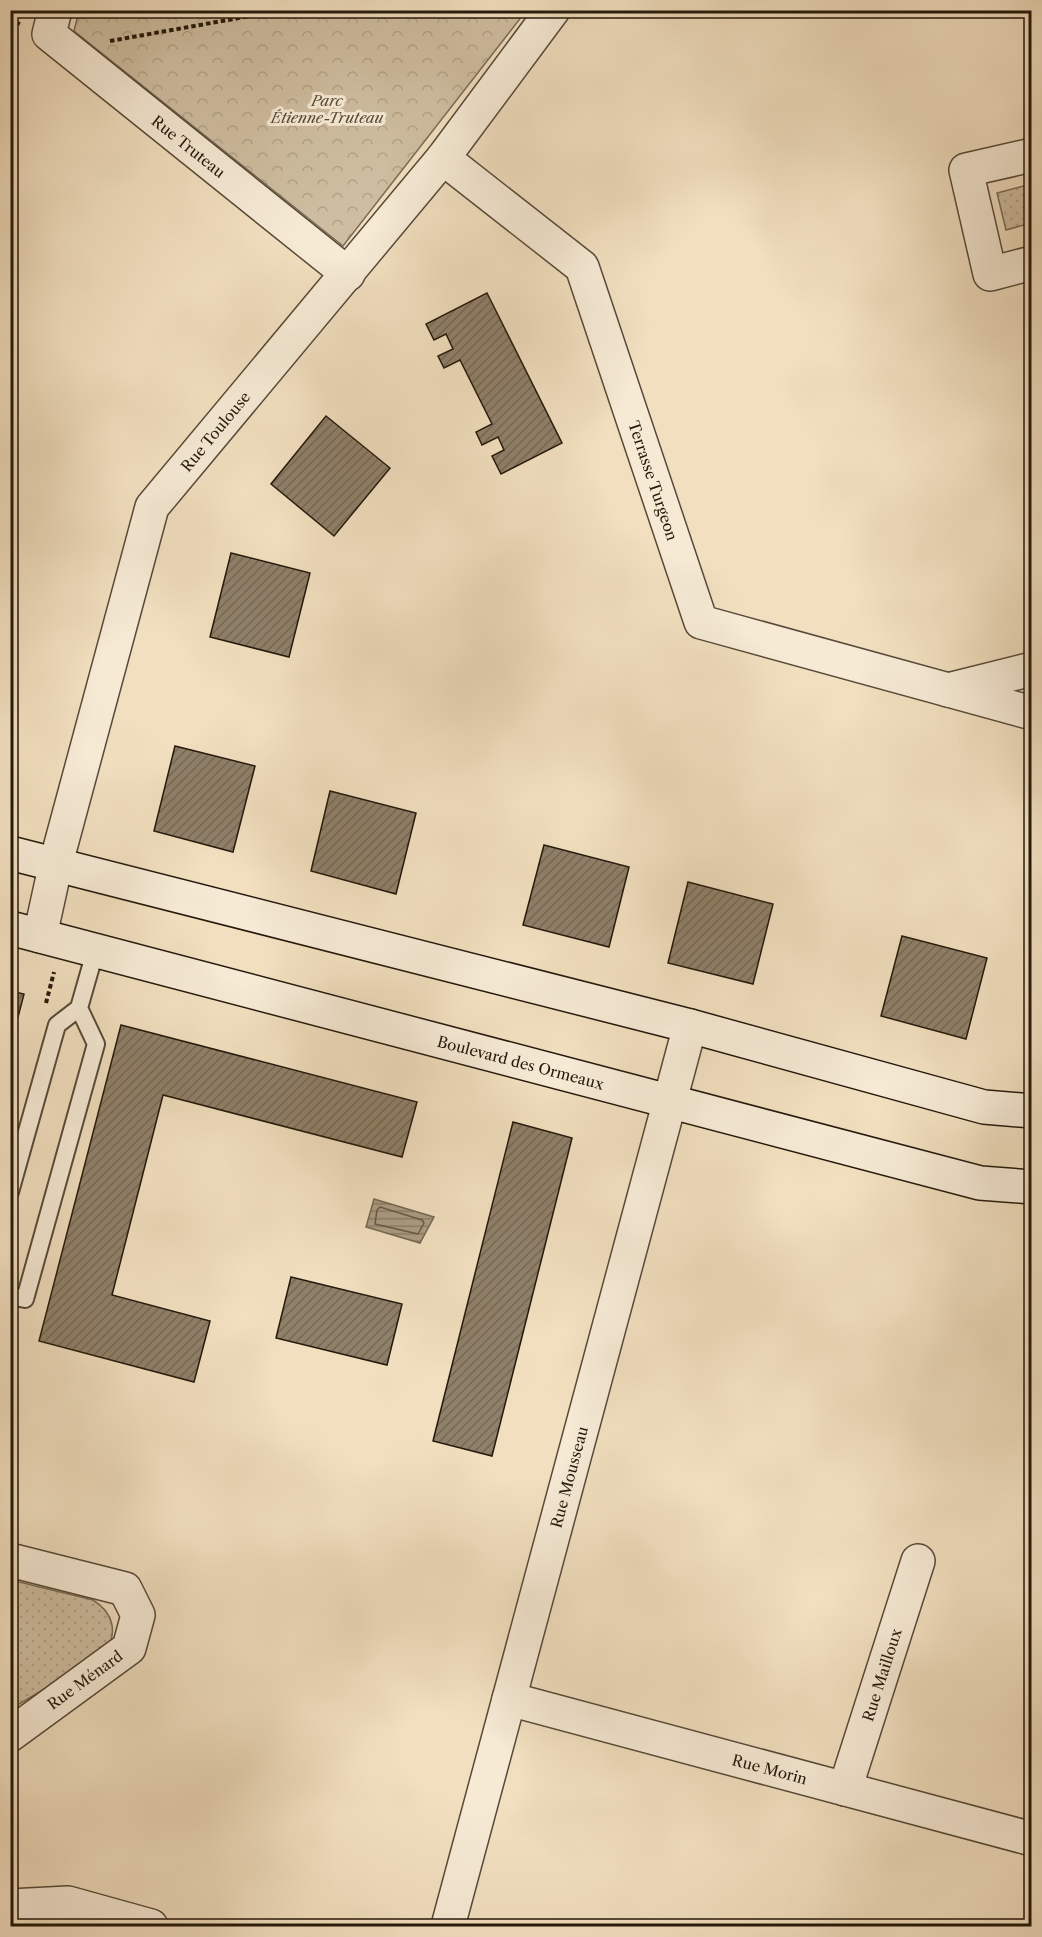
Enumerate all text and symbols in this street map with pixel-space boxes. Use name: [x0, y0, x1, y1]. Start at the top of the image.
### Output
park label: Parc Étienne-Truteau: [270, 91, 383, 127]
street label: Rue Truteau: [148, 111, 229, 181]
street label: Rue Toulouse: [176, 387, 254, 475]
street label: Terrasse Turgeon: [625, 418, 683, 543]
street label: Boulevard des Ormeaux: [435, 1031, 606, 1093]
street label: Rue Mousseau: [546, 1424, 591, 1530]
street label: Rue Mailloux: [858, 1626, 905, 1723]
street label: Rue Ménard: [44, 1646, 126, 1714]
street label: Rue Morin: [730, 1750, 810, 1788]

